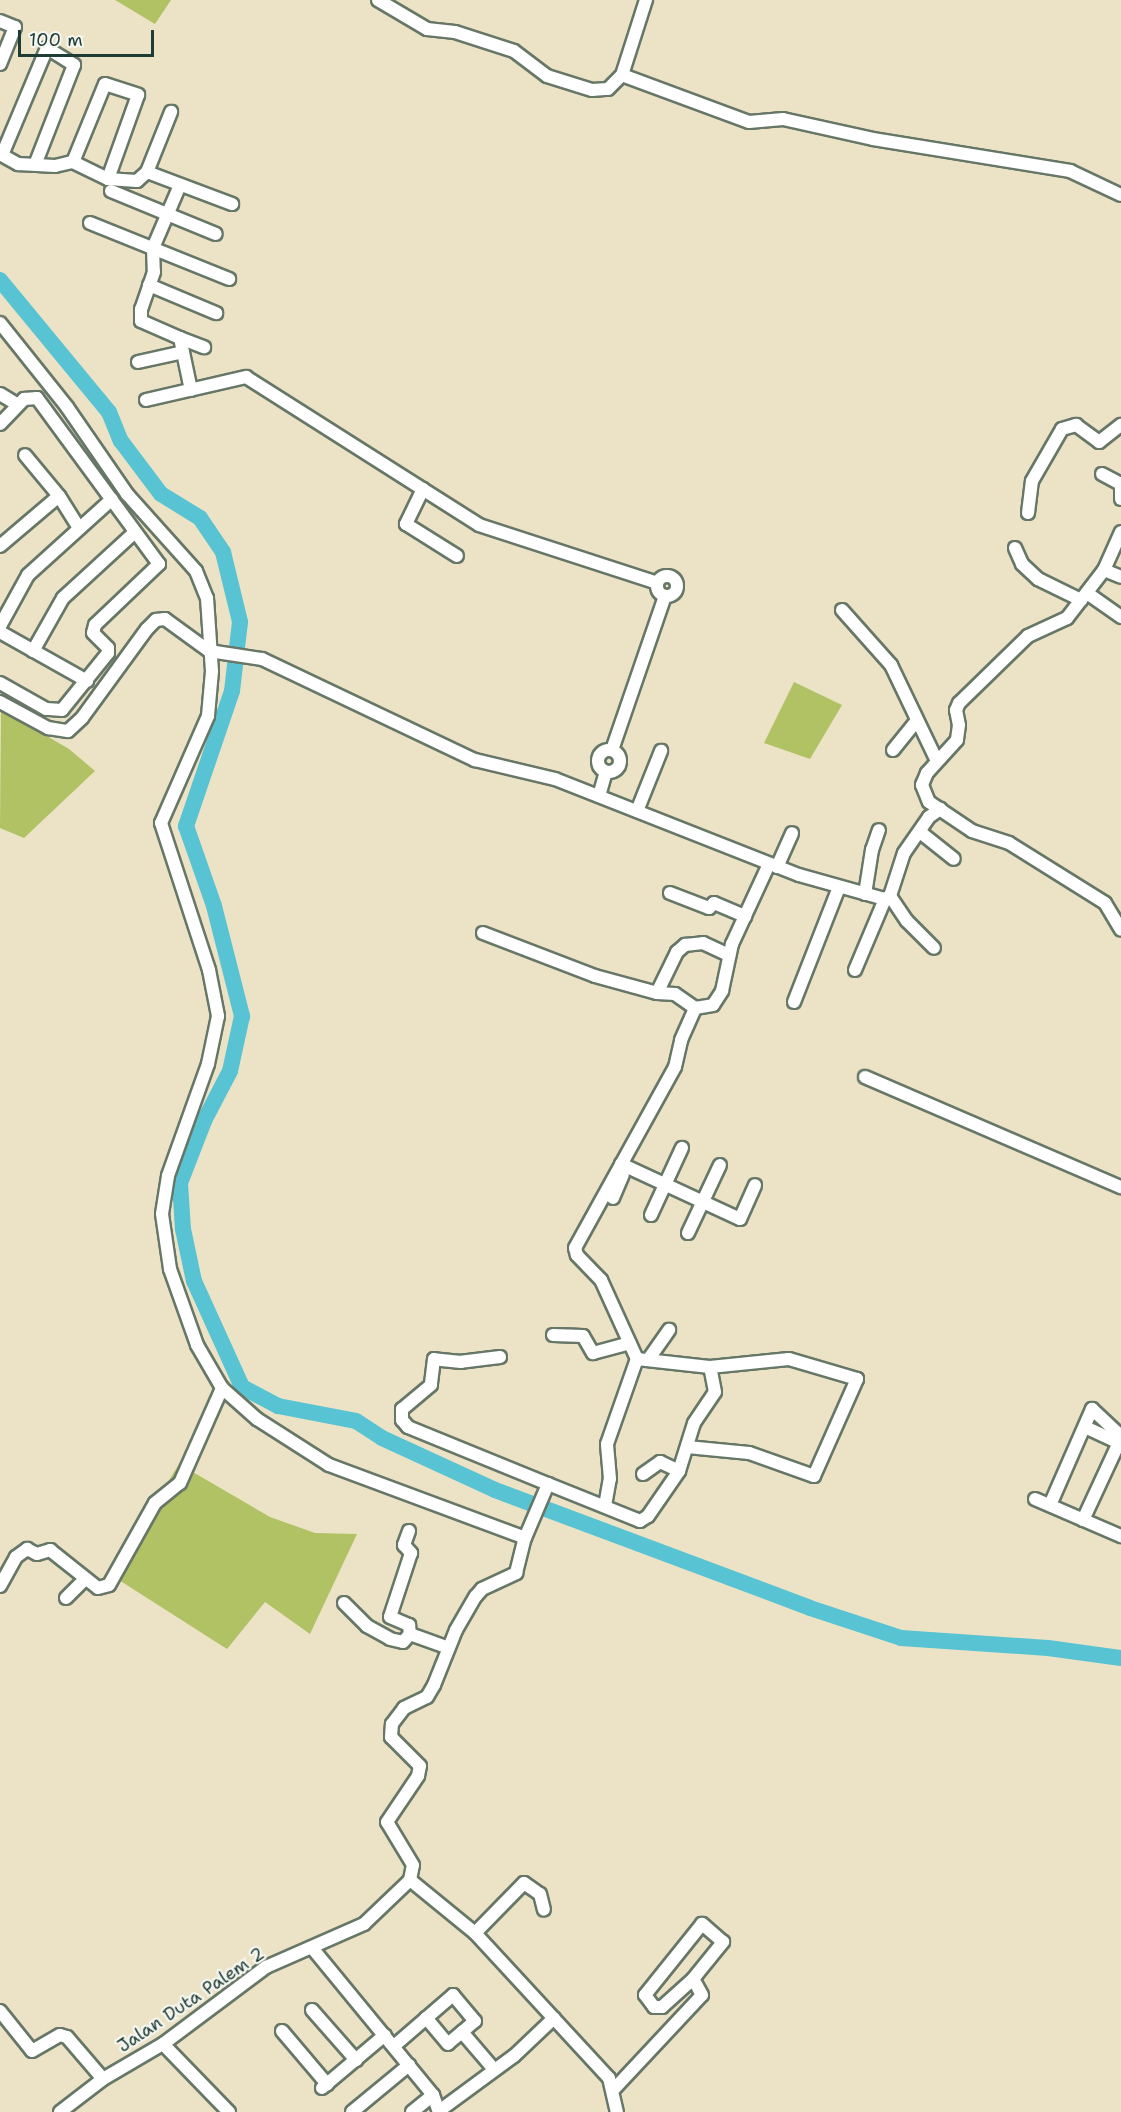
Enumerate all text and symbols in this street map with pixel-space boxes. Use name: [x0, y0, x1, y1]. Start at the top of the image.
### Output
scale bar: [21, 18, 158, 56]
text: 100 m: [29, 28, 83, 52]
street label: Jalan Duta Palem 2: [113, 1943, 269, 2057]

